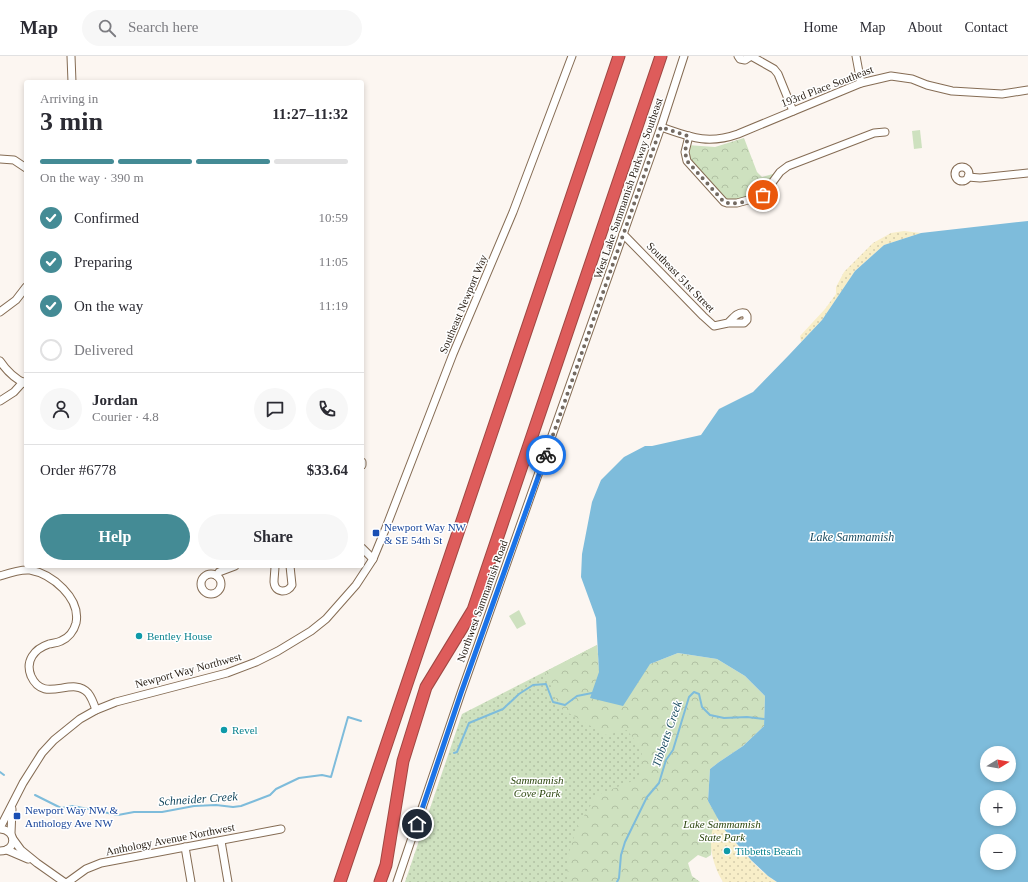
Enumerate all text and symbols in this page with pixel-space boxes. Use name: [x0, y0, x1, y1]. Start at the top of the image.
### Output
search box: [82, 10, 362, 46]
text: Map: [20, 17, 58, 38]
icon: search: [96, 17, 118, 39]
text: Search here: [128, 19, 198, 35]
text: Home: [804, 20, 838, 35]
text: Map: [860, 20, 885, 35]
text: About: [907, 20, 942, 35]
text: Contact: [964, 20, 1008, 35]
street label: 193rd Place Southeast: [779, 63, 875, 109]
text: Arriving in: [40, 91, 98, 106]
street label: West Lake Sammamish Parkway Southeast: [591, 96, 665, 280]
text: 11:27–11:32: [272, 106, 348, 122]
text: 3 min: [40, 107, 103, 136]
text: On the way · 390 m: [40, 170, 144, 185]
pin: [746, 178, 780, 212]
icon: bag: [752, 184, 774, 206]
icon: check: [40, 207, 62, 229]
text: Confirmed: [74, 210, 139, 226]
text: 10:59: [318, 210, 348, 225]
street label: Southeast 51st Street: [645, 240, 717, 314]
icon: check: [40, 251, 62, 273]
street label: Southeast Newport Way: [437, 252, 490, 355]
text: Preparing: [74, 254, 132, 270]
text: 11:05: [319, 254, 348, 269]
icon: check: [40, 295, 62, 317]
text: On the way: [74, 298, 143, 314]
text: 11:19: [319, 298, 348, 313]
text: Delivered: [74, 342, 133, 358]
button: person: [40, 388, 82, 430]
button: chat: [254, 388, 296, 430]
button: phone: [306, 388, 348, 430]
text: Jordan: [92, 392, 138, 408]
text: Courier · 4.8: [92, 409, 159, 424]
courier: [526, 435, 566, 475]
icon: bike: [535, 444, 557, 466]
text: Order #6778: [40, 462, 116, 478]
text: $33.64: [307, 462, 348, 478]
button: Help: [40, 514, 190, 560]
button: Share: [198, 514, 348, 560]
place label: Newport Way NW & SE 54th St: [384, 521, 467, 546]
marker: Newport Way NW & SE 54th St: [371, 528, 381, 538]
water label: Lake Sammamish: [809, 530, 894, 544]
street label: Northwest Sammamish Road: [454, 538, 510, 664]
place label: Bentley House: [147, 630, 212, 642]
marker: Bentley House: [134, 631, 144, 641]
street label: Newport Way Northwest: [134, 650, 242, 690]
water label: Tibbetts Creek: [649, 698, 685, 769]
place label: Revel: [232, 724, 258, 736]
marker: Revel: [219, 725, 229, 735]
north arrow: [980, 746, 1016, 782]
map controls: [980, 746, 1016, 870]
park label: Sammamish Cove Park: [510, 774, 564, 799]
water label: Schneider Creek: [158, 789, 239, 809]
button: +: [980, 790, 1016, 826]
place label: Newport Way NW & Anthology Ave NW: [25, 804, 119, 829]
pin: [400, 807, 434, 841]
marker: Newport Way NW & Anthology Ave NW: [12, 811, 22, 821]
icon: home: [406, 813, 428, 835]
park label: Lake Sammamish State Park: [682, 818, 761, 843]
street label: Anthology Avenue Northwest: [104, 821, 236, 857]
button: −: [980, 834, 1016, 870]
place label: Tibbetts Beach: [735, 845, 801, 857]
marker: Tibbetts Beach: [722, 846, 732, 856]

